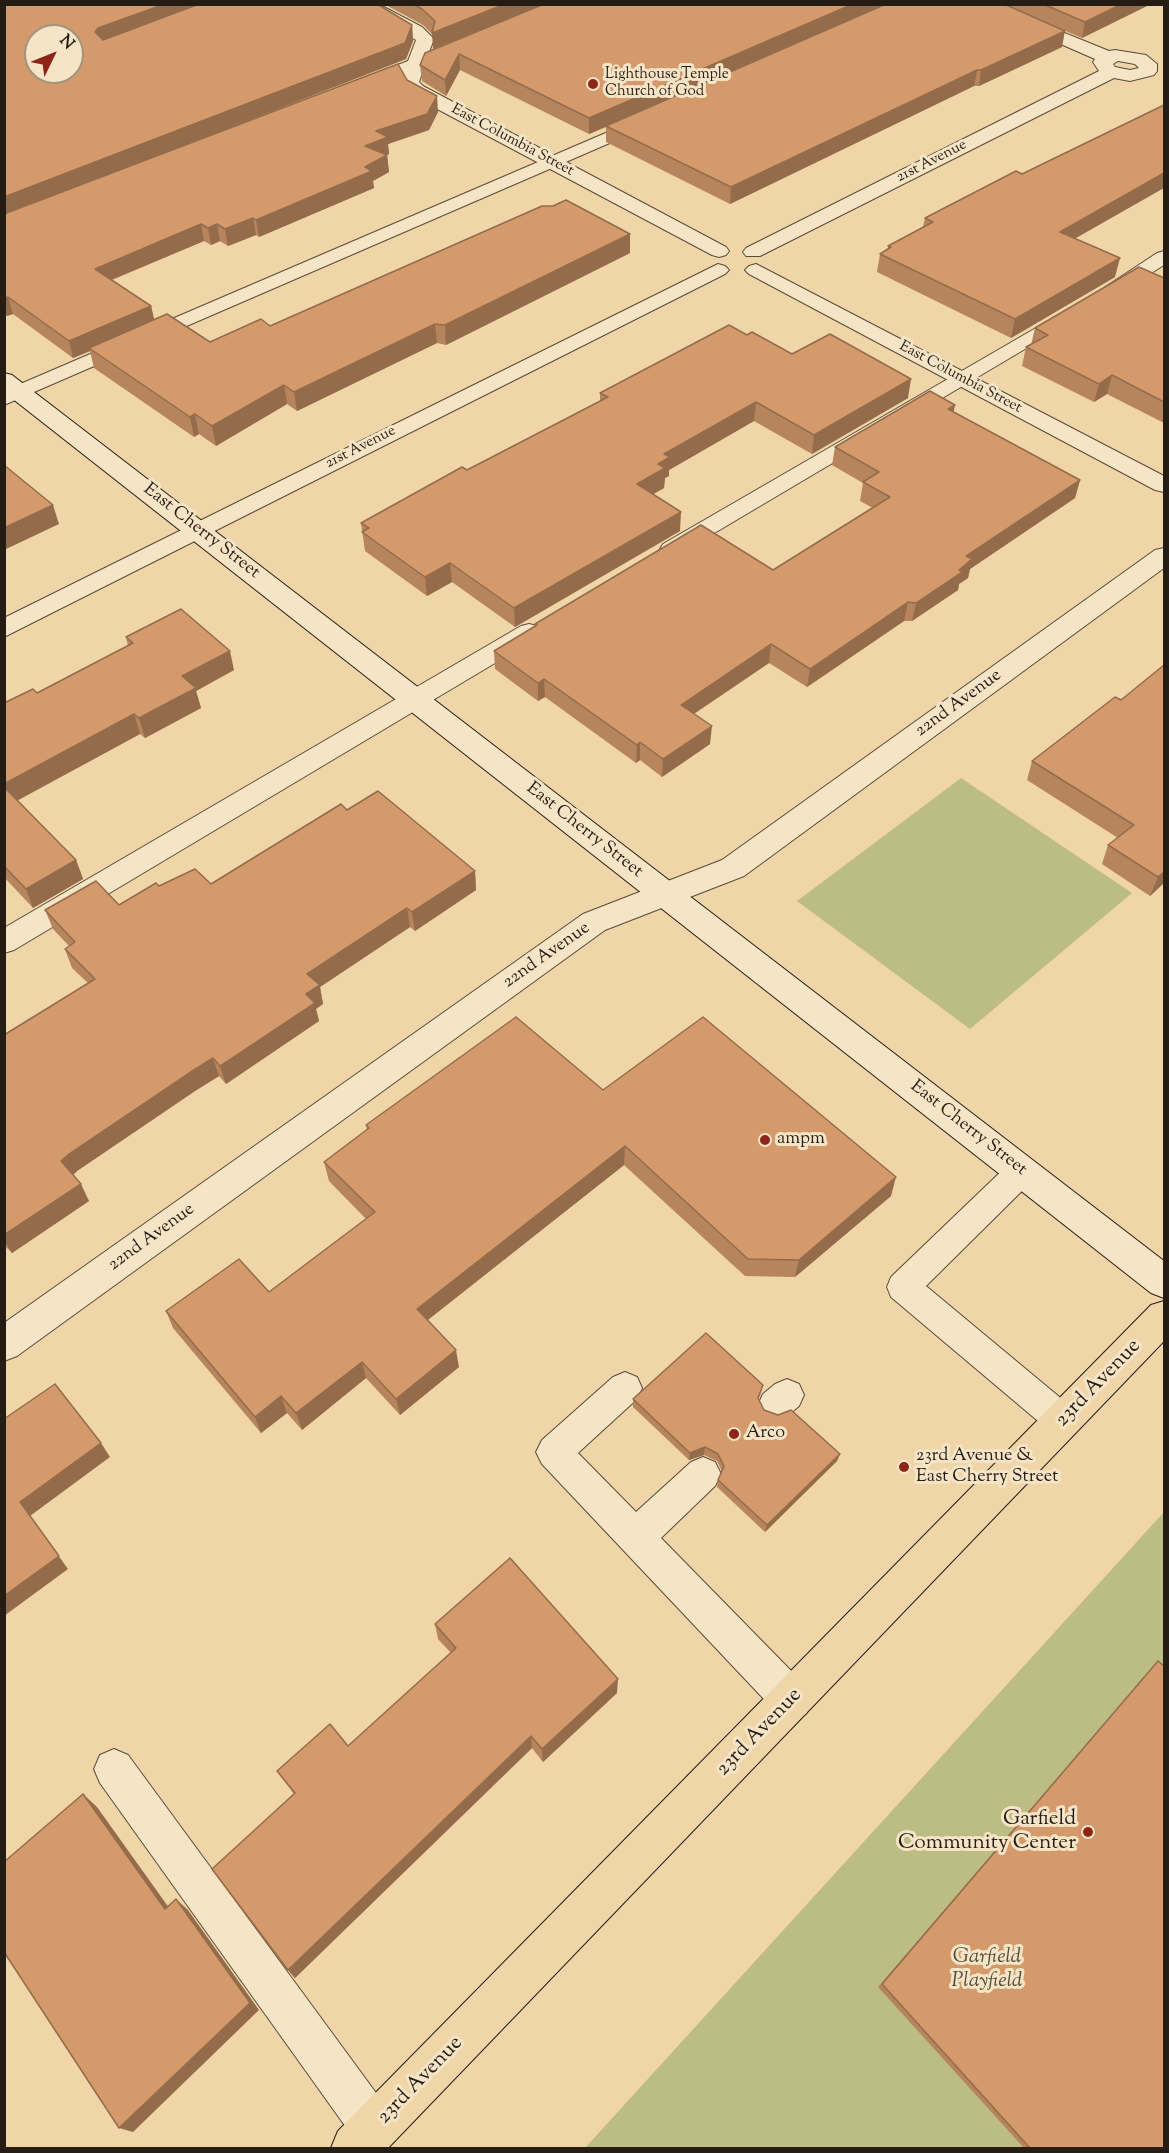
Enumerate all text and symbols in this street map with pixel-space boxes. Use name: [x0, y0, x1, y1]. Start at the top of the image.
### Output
north arrow: [24, 24, 84, 84]
text: N: [53, 30, 79, 55]
place label: Lighthouse Temple Church of God: [605, 66, 729, 101]
marker: Lighthouse Temple Church of God: [586, 77, 600, 91]
street label: East Columbia Street: [448, 101, 576, 181]
street label: 21st Avenue: [894, 137, 970, 187]
street label: East Columbia Street: [896, 338, 1024, 418]
street label: 21st Avenue: [323, 423, 399, 473]
street label: East Cherry Street: [138, 480, 264, 584]
street label: 22nd Avenue: [912, 665, 1006, 743]
street label: East Cherry Street: [521, 779, 647, 883]
street label: 22nd Avenue: [499, 918, 595, 994]
street label: East Cherry Street: [905, 1077, 1031, 1181]
place label: ampm: [777, 1129, 825, 1151]
marker: ampm: [758, 1133, 772, 1147]
street label: 22nd Avenue: [105, 1199, 199, 1277]
street label: 23rd Avenue: [1051, 1335, 1147, 1433]
place label: Arco: [746, 1423, 785, 1445]
marker: Arco: [727, 1427, 741, 1441]
place label: 23rd Avenue & East Cherry Street: [916, 1446, 1058, 1488]
marker: 23rd Avenue & East Cherry Street: [897, 1460, 911, 1474]
street label: 23rd Avenue: [712, 1684, 808, 1782]
place label: Garfield Community Center: [898, 1807, 1076, 1857]
marker: Garfield Community Center: [1081, 1825, 1095, 1839]
park label: Garfield Playfield: [952, 1945, 1022, 1995]
street label: 23rd Avenue: [373, 2032, 469, 2130]

